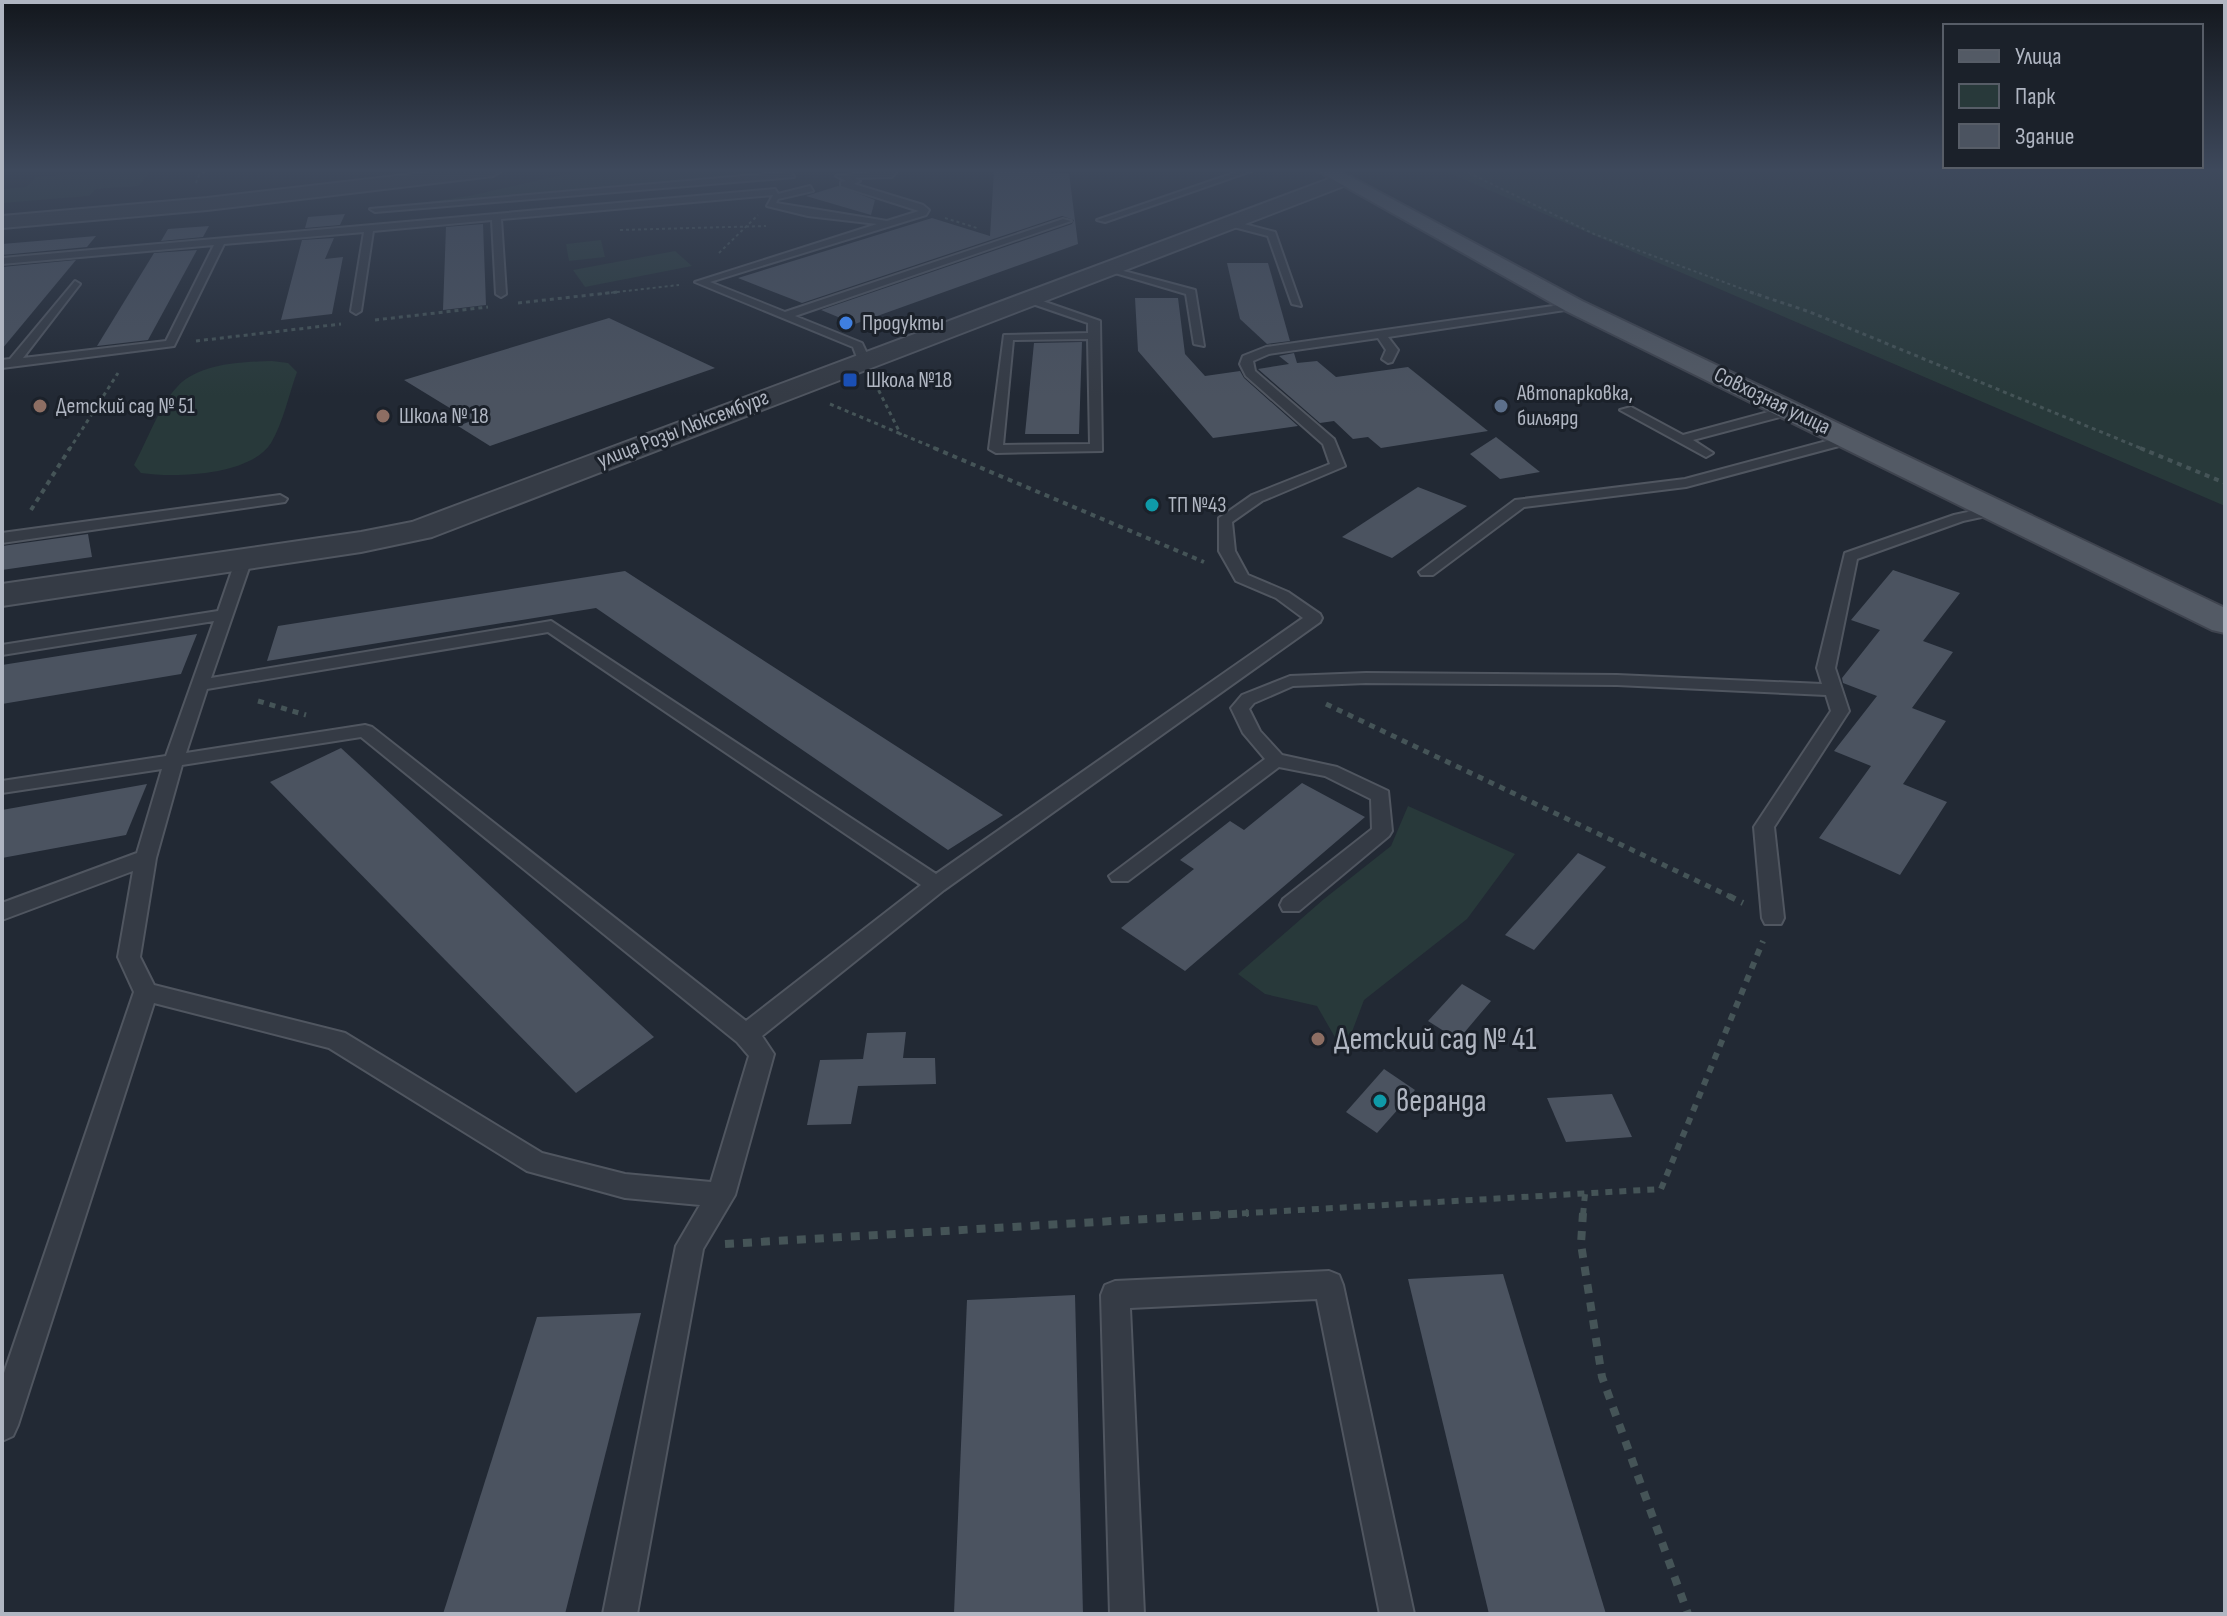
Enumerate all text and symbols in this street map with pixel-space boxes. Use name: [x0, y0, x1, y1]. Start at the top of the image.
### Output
legend: [1943, 24, 2203, 168]
text: Улица: [2015, 42, 2061, 71]
text: Парк: [2015, 82, 2056, 111]
text: Здание: [2015, 122, 2074, 151]
place label: Продукты: [862, 310, 944, 337]
marker: Продукты: [837, 314, 855, 332]
street label: Совхозная улица: [1709, 361, 1835, 441]
place label: Школа №18: [866, 367, 952, 394]
marker: Школа №18: [841, 371, 859, 389]
place label: Автопарковка, бильярд: [1516, 380, 1633, 432]
street label: улица Розы Люксембург: [593, 384, 773, 474]
place label: Детский сад № 51: [56, 393, 195, 420]
marker: Детский сад № 51: [31, 397, 49, 415]
marker: Автопарковка, бильярд: [1492, 397, 1510, 415]
place label: Школа № 18: [399, 403, 489, 430]
marker: Школа № 18: [374, 407, 392, 425]
place label: ТП №43: [1168, 492, 1227, 519]
marker: ТП №43: [1143, 496, 1161, 514]
place label: Детский сад № 41: [1334, 1020, 1536, 1059]
marker: Детский сад № 41: [1309, 1030, 1327, 1048]
place label: веранда: [1396, 1082, 1487, 1121]
marker: веранда: [1371, 1092, 1389, 1110]

